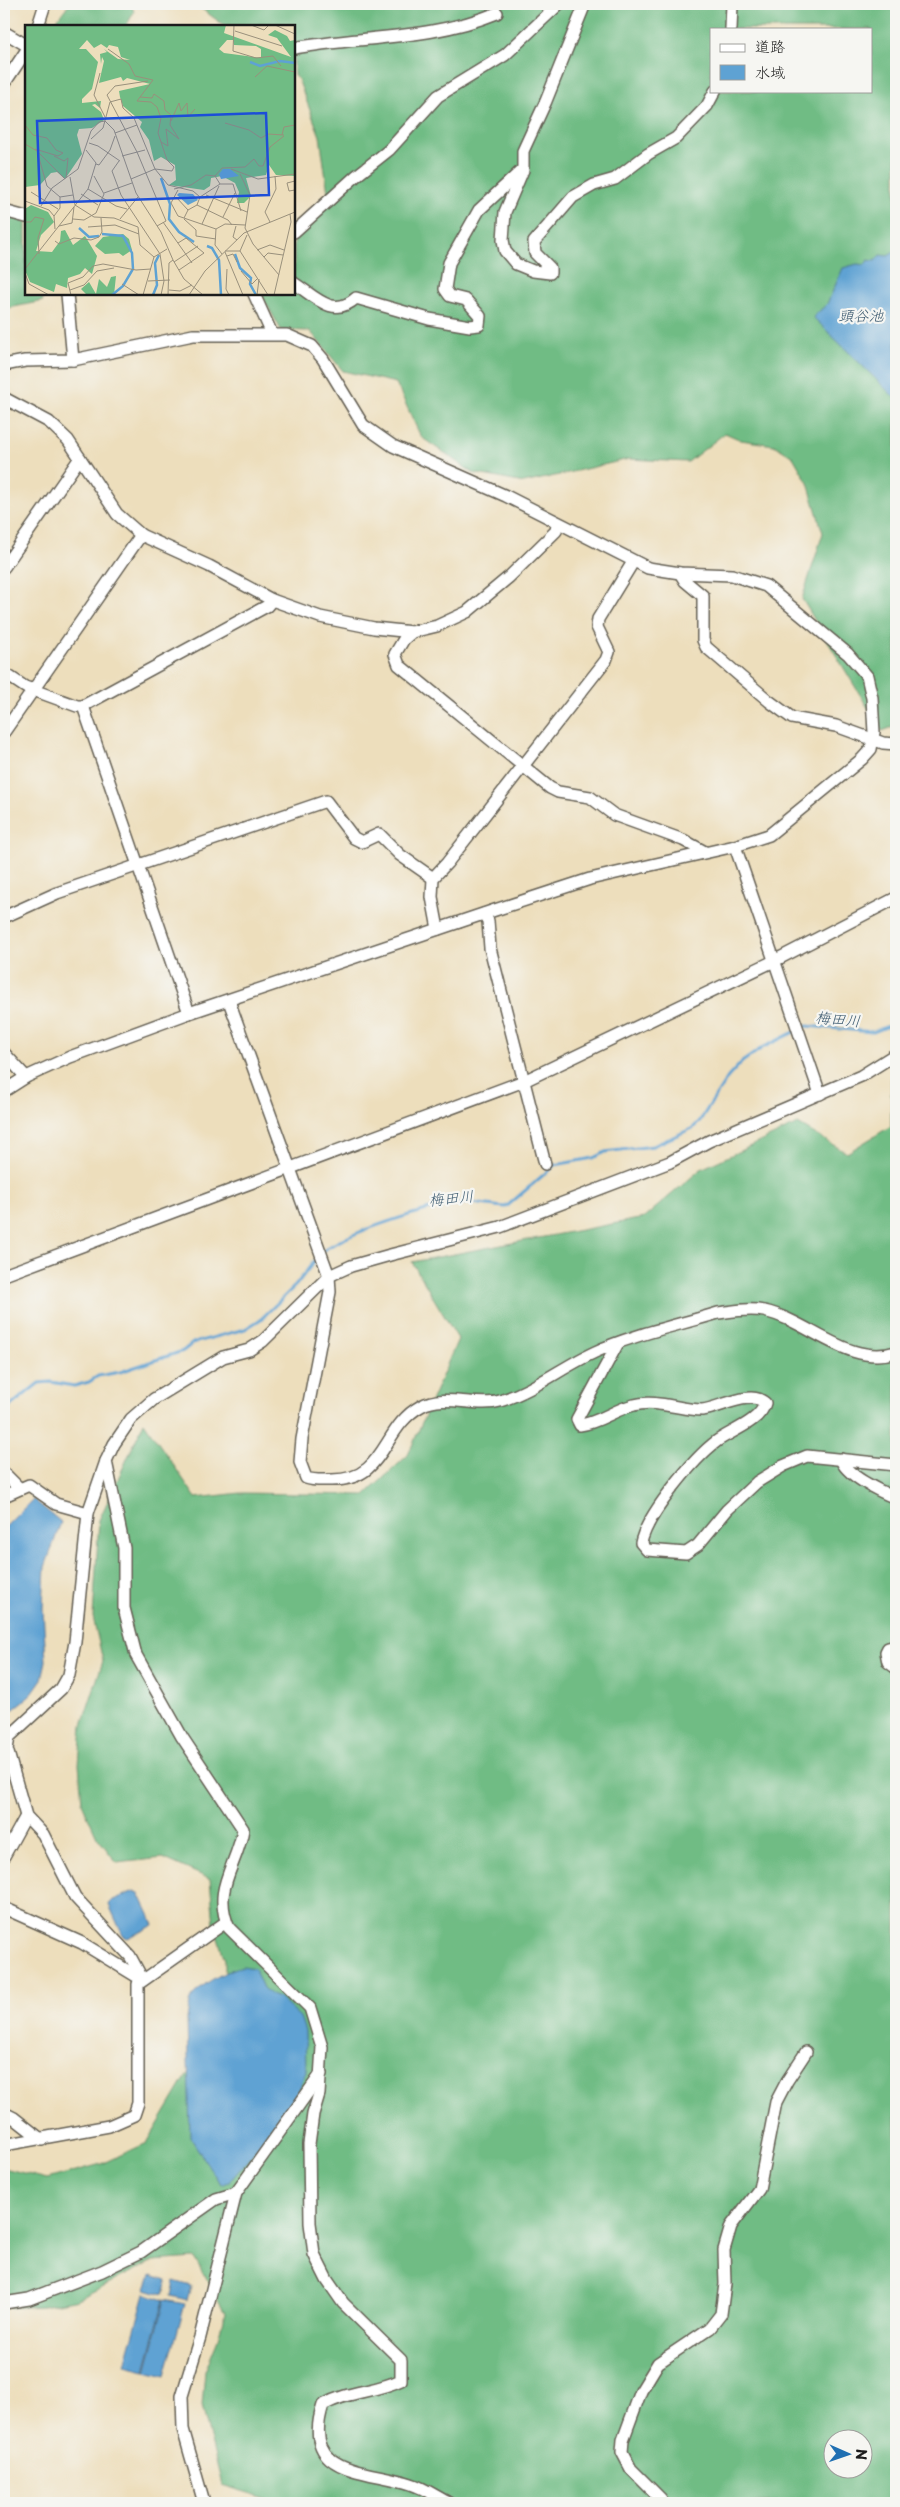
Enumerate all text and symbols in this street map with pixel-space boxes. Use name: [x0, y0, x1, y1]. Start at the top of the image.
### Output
inset map: [25, 25, 295, 295]
legend: [710, 28, 872, 92]
text: 道路: [755, 34, 785, 57]
text: 水域: [755, 60, 785, 83]
water label: 頭谷池: [838, 303, 884, 326]
water label: 梅田川: [815, 1005, 861, 1031]
water label: 梅田川: [427, 1183, 475, 1211]
north arrow: [822, 2430, 872, 2480]
text: N: [851, 2449, 872, 2460]

